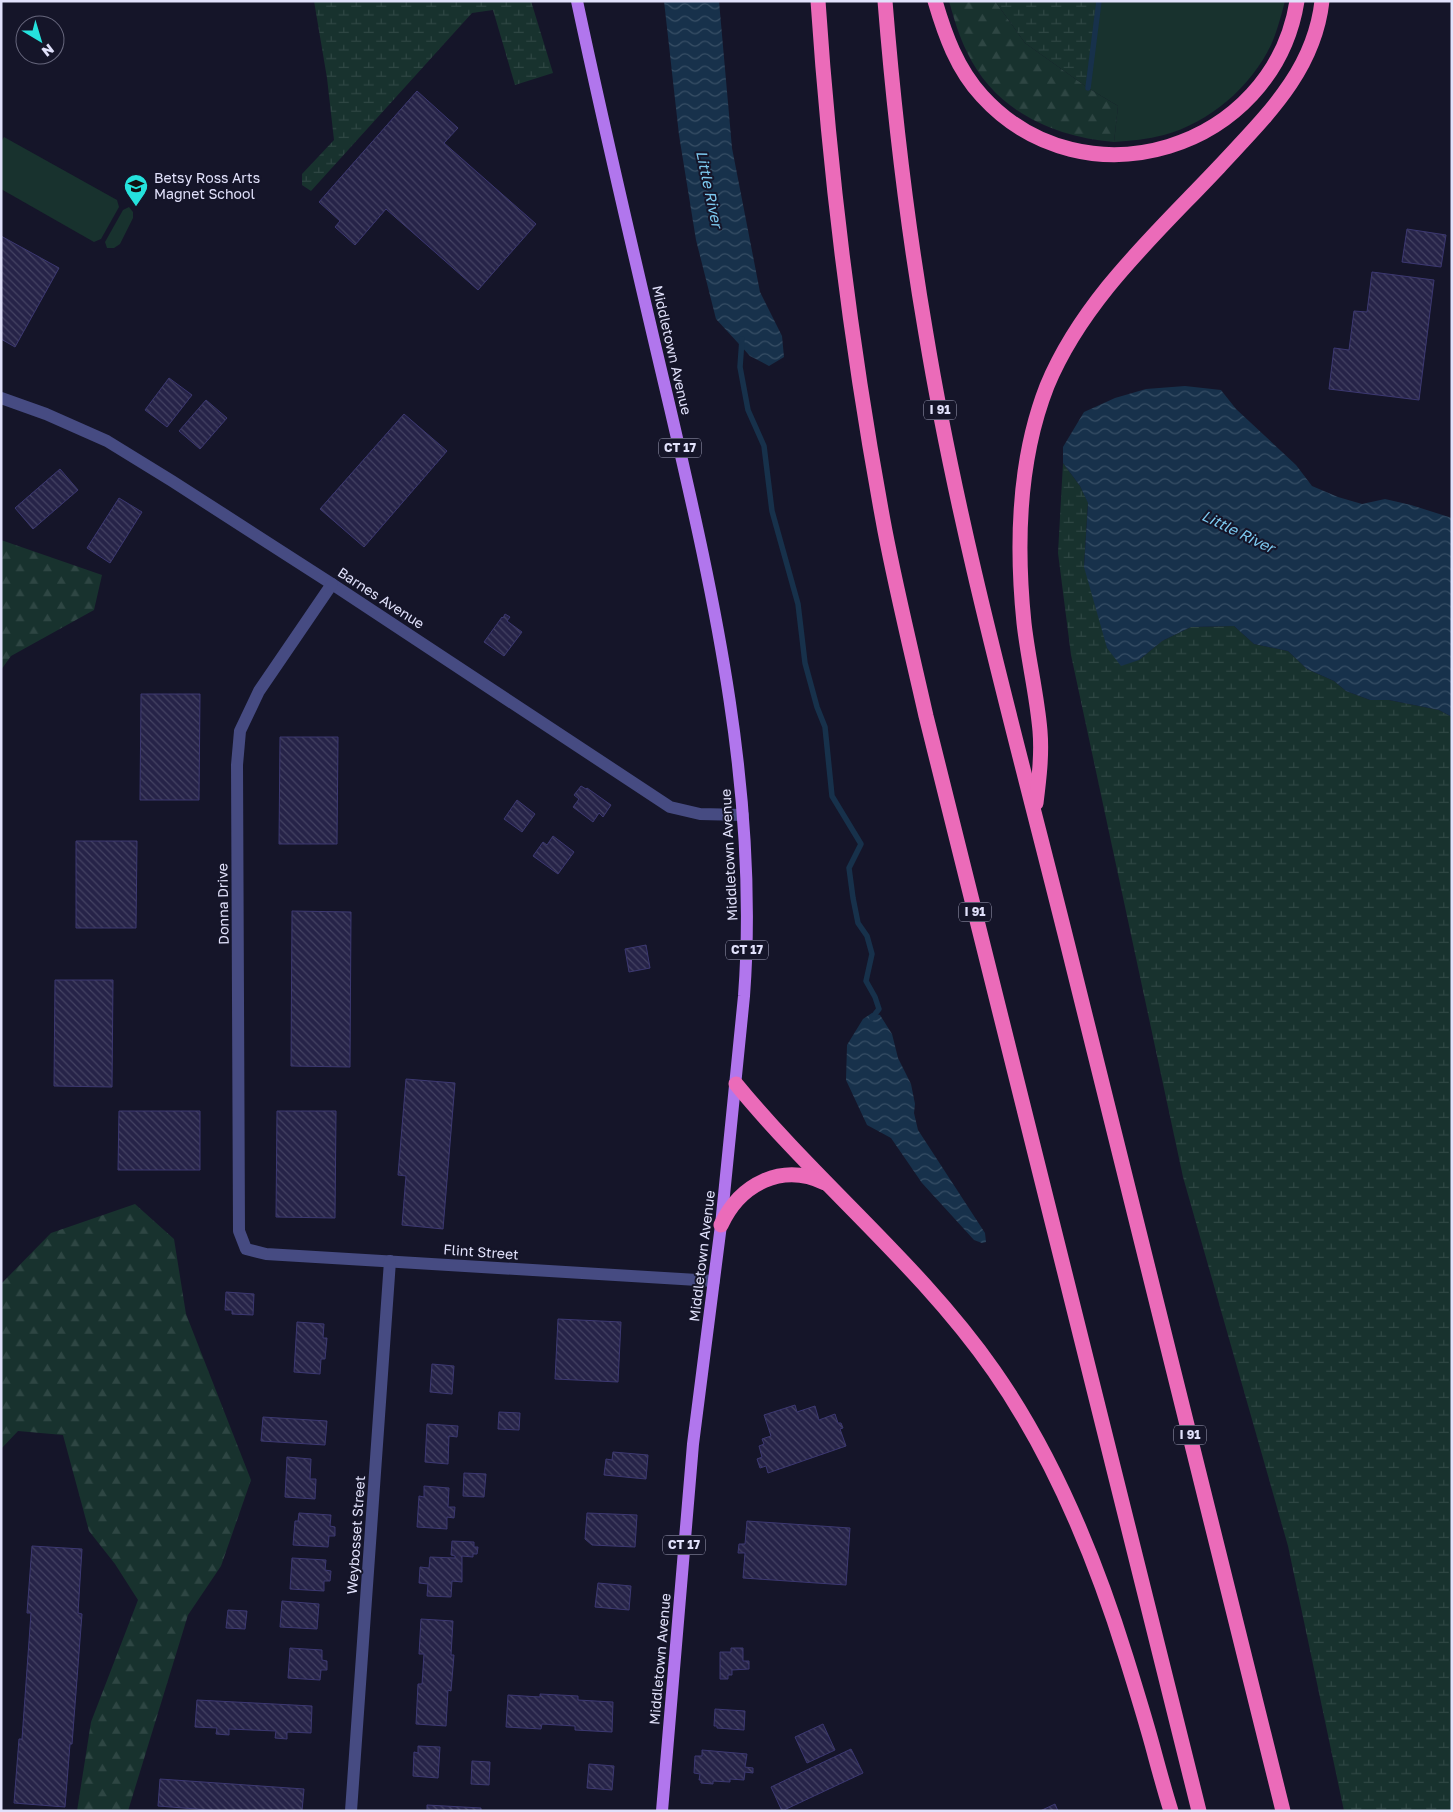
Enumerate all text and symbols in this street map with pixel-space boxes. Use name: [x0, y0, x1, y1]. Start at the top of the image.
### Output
north arrow: [15, 15, 65, 65]
text: N: [39, 41, 58, 61]
water label: Little River: [693, 149, 727, 231]
place label: Betsy Ross Arts Magnet School: [154, 169, 260, 202]
school or university icon: Betsy Ross Arts Magnet School: [123, 173, 149, 207]
street label: Middletown Avenue: [649, 284, 696, 416]
road number: I 91: [924, 400, 956, 420]
road number: CT 17: [659, 438, 701, 458]
water label: Little River: [1199, 506, 1280, 557]
street label: Barnes Avenue: [335, 563, 428, 632]
street label: Middletown Avenue: [717, 789, 740, 921]
street label: Donna Drive: [213, 863, 232, 945]
road number: I 91: [959, 902, 991, 922]
road number: CT 17: [726, 940, 768, 960]
street label: Middletown Avenue: [685, 1189, 718, 1323]
street label: Flint Street: [443, 1240, 519, 1263]
road number: I 91: [1174, 1426, 1206, 1444]
street label: Weybosset Street: [343, 1475, 368, 1595]
road number: CT 17: [663, 1536, 705, 1554]
street label: Middletown Avenue: [645, 1592, 674, 1726]

